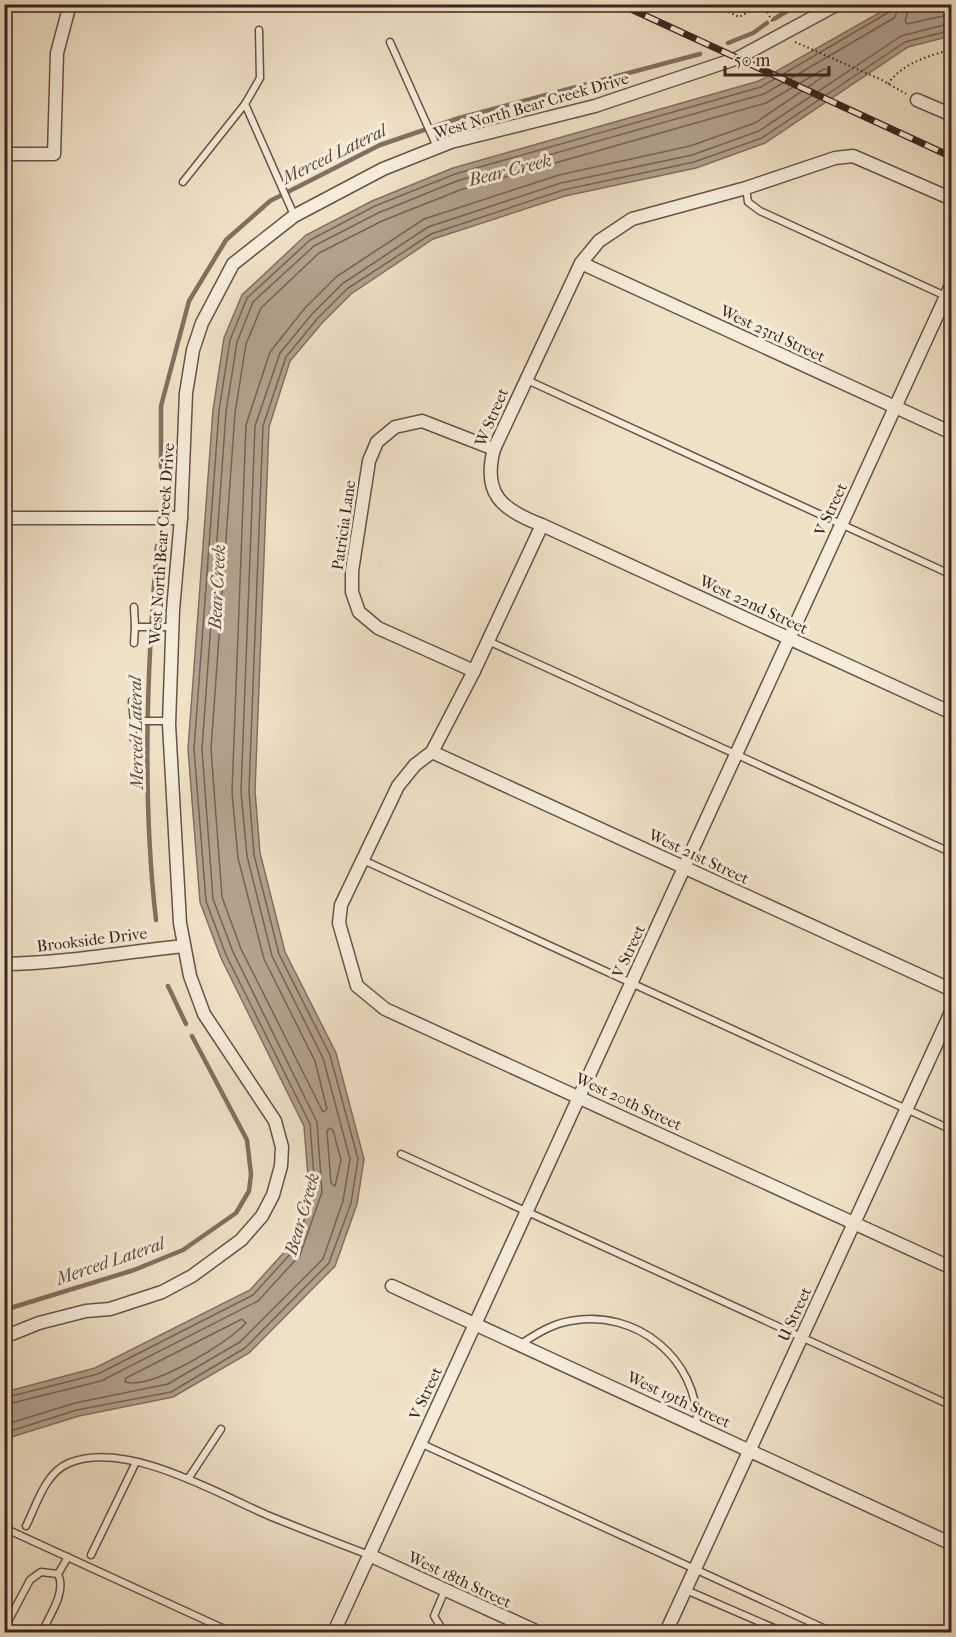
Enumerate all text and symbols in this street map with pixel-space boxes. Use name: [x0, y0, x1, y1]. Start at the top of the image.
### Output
scale bar: [725, 39, 828, 77]
text: 50 m: [734, 50, 771, 71]
street label: West North Bear Creek Drive: [430, 68, 631, 143]
water label: Merced Lateral: [277, 119, 392, 190]
water label: Bear Creek: [465, 150, 554, 191]
street label: West 23rd Street: [716, 300, 828, 366]
street label: W Street: [470, 385, 512, 450]
street label: West North Bear Creek Drive: [145, 442, 178, 647]
street label: Patricia Lane: [328, 479, 359, 571]
street label: V Street: [810, 480, 851, 540]
water label: Bear Creek: [205, 544, 230, 631]
street label: West 22nd Street: [696, 571, 811, 638]
water label: Merced Lateral: [125, 674, 148, 792]
street label: West 21st Street: [645, 824, 752, 888]
street label: V Street: [608, 922, 649, 982]
street label: Brookside Drive: [36, 923, 148, 956]
street label: West 20th Street: [572, 1068, 685, 1134]
water label: Bear Creek: [280, 1170, 324, 1259]
water label: Merced Lateral: [51, 1232, 170, 1290]
street label: U Street: [774, 1284, 815, 1345]
street label: V Street: [405, 1364, 446, 1424]
street label: West 19th Street: [623, 1367, 734, 1432]
street label: West 18th Street: [404, 1547, 515, 1612]

